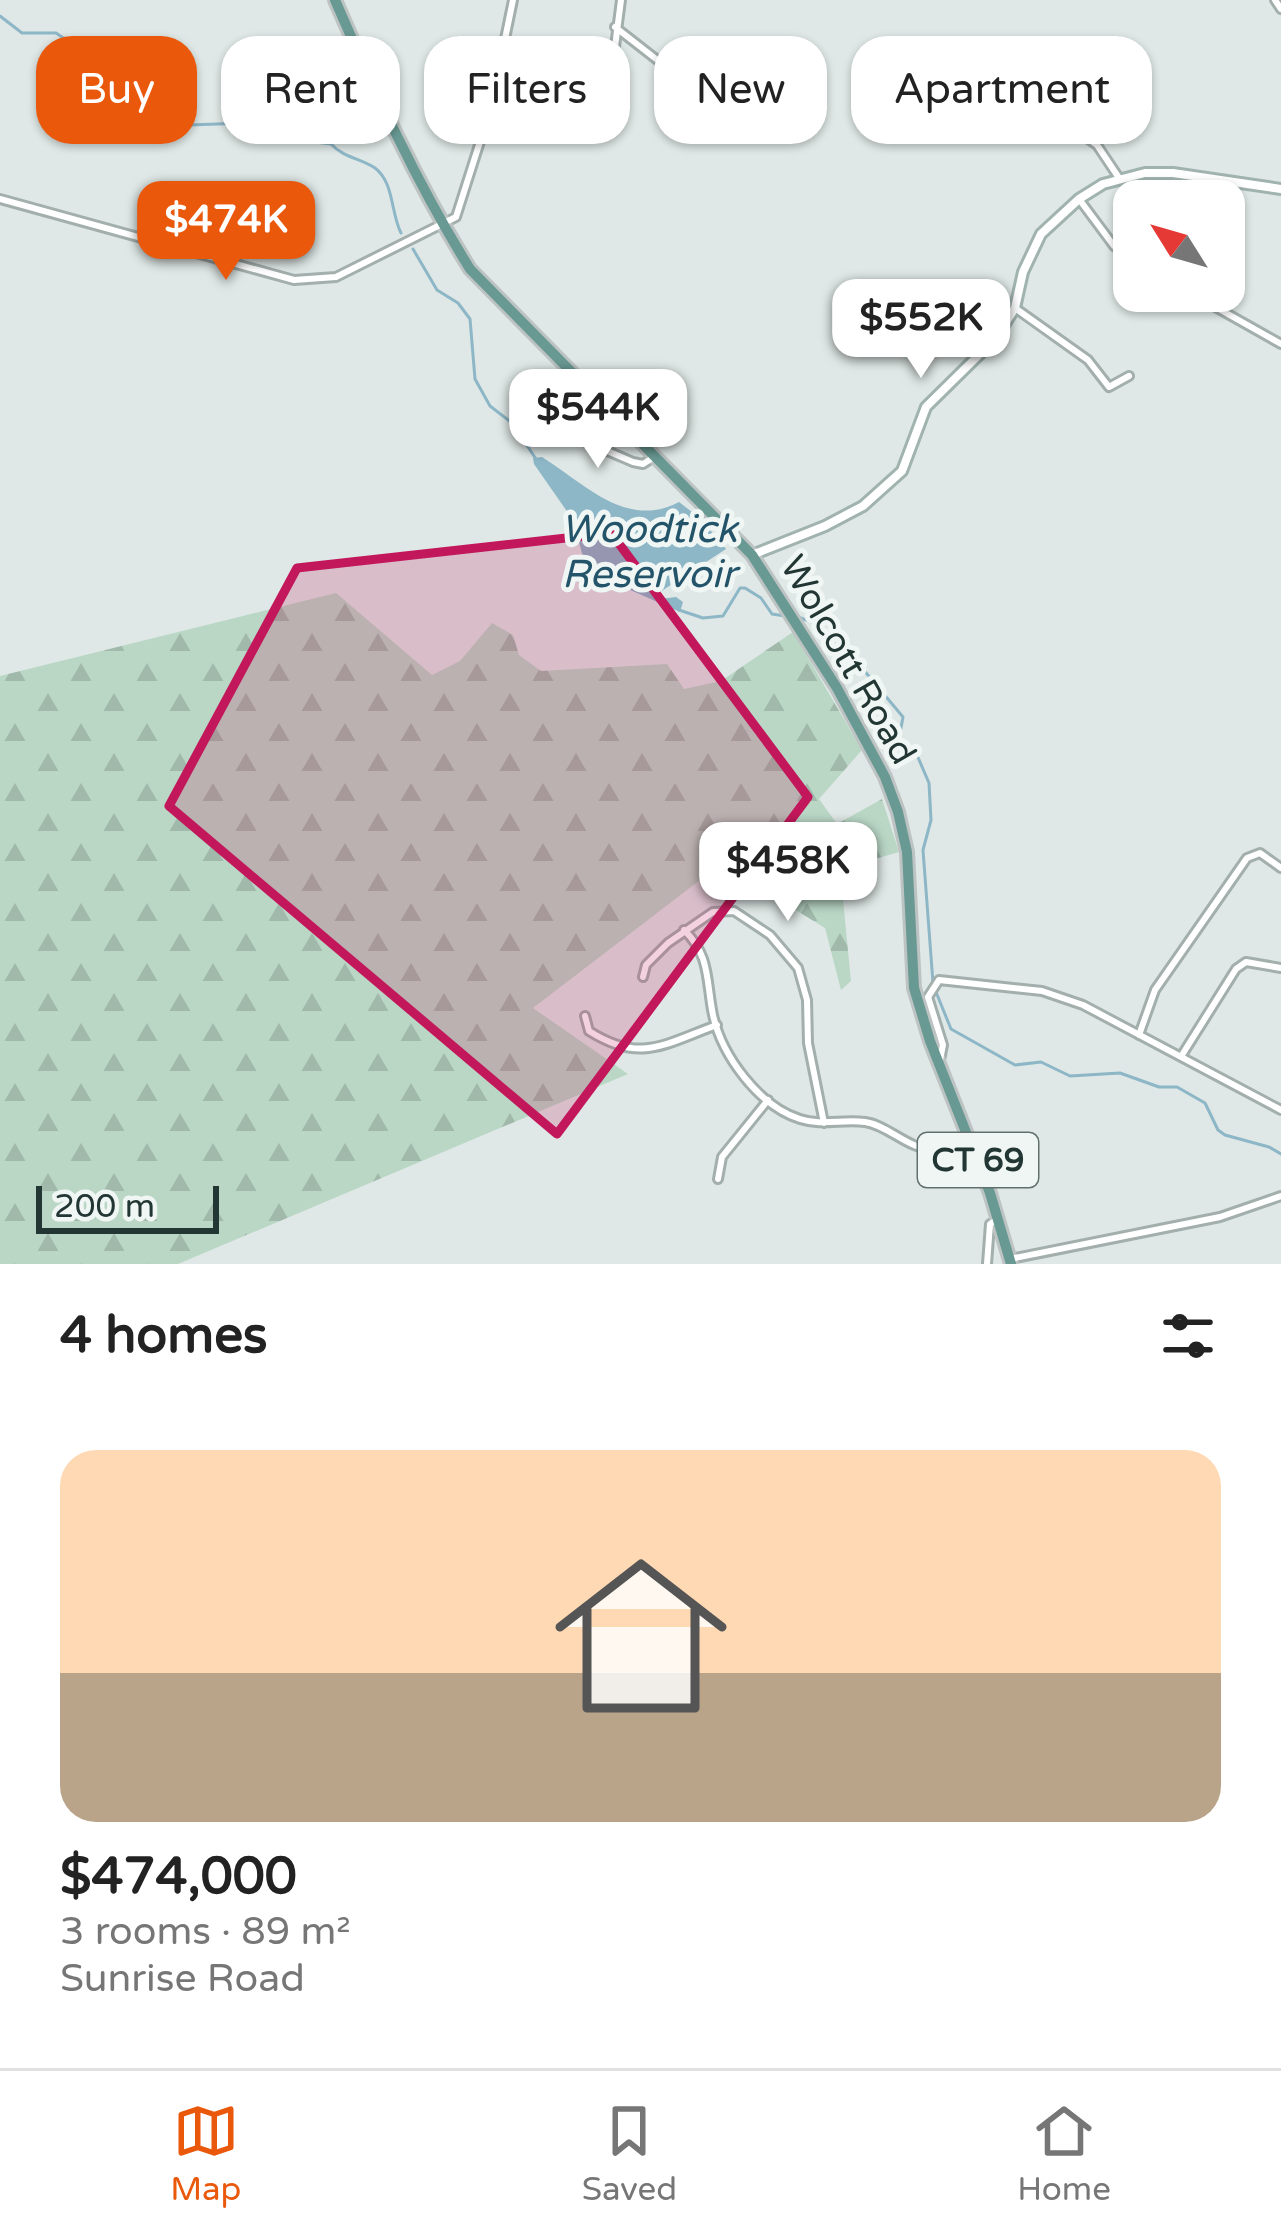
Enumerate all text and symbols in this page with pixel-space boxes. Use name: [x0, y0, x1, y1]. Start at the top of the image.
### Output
chip: Buy: [36, 36, 197, 144]
chip: Rent: [221, 36, 400, 144]
chip: Filters: [424, 36, 630, 144]
chip: New: [654, 36, 827, 144]
chip: Apartment: [851, 36, 1152, 144]
north arrow: [1113, 180, 1245, 312]
map controls: [1113, 180, 1245, 312]
pin: $474K: [142, 181, 310, 283]
text: $474K: [164, 196, 288, 243]
pin: $552K: [837, 279, 1005, 381]
text: $552K: [859, 294, 983, 341]
pin: $544K: [514, 369, 682, 471]
text: $544K: [536, 384, 660, 431]
water label: Woodtick Reservoir: [561, 506, 741, 598]
street label: Wolcott Road: [771, 548, 925, 772]
pin: $458K: [704, 822, 872, 924]
text: $458K: [726, 837, 850, 884]
road number: CT 69: [918, 1133, 1038, 1187]
scale bar: [36, 1180, 219, 1233]
text: 200 m: [54, 1187, 155, 1226]
icon: filters: [1155, 1303, 1221, 1369]
text: 4 homes: [60, 1305, 268, 1367]
icon: home: [533, 1528, 749, 1744]
text: $474,000: [60, 1846, 297, 1908]
text: 3 rooms · 89 m²: [60, 1908, 351, 1955]
text: Sunrise Road: [60, 1955, 305, 2002]
tab: Map: [170, 2098, 241, 2209]
tab: Saved: [582, 2098, 677, 2209]
tab: Home: [1017, 2098, 1111, 2209]

